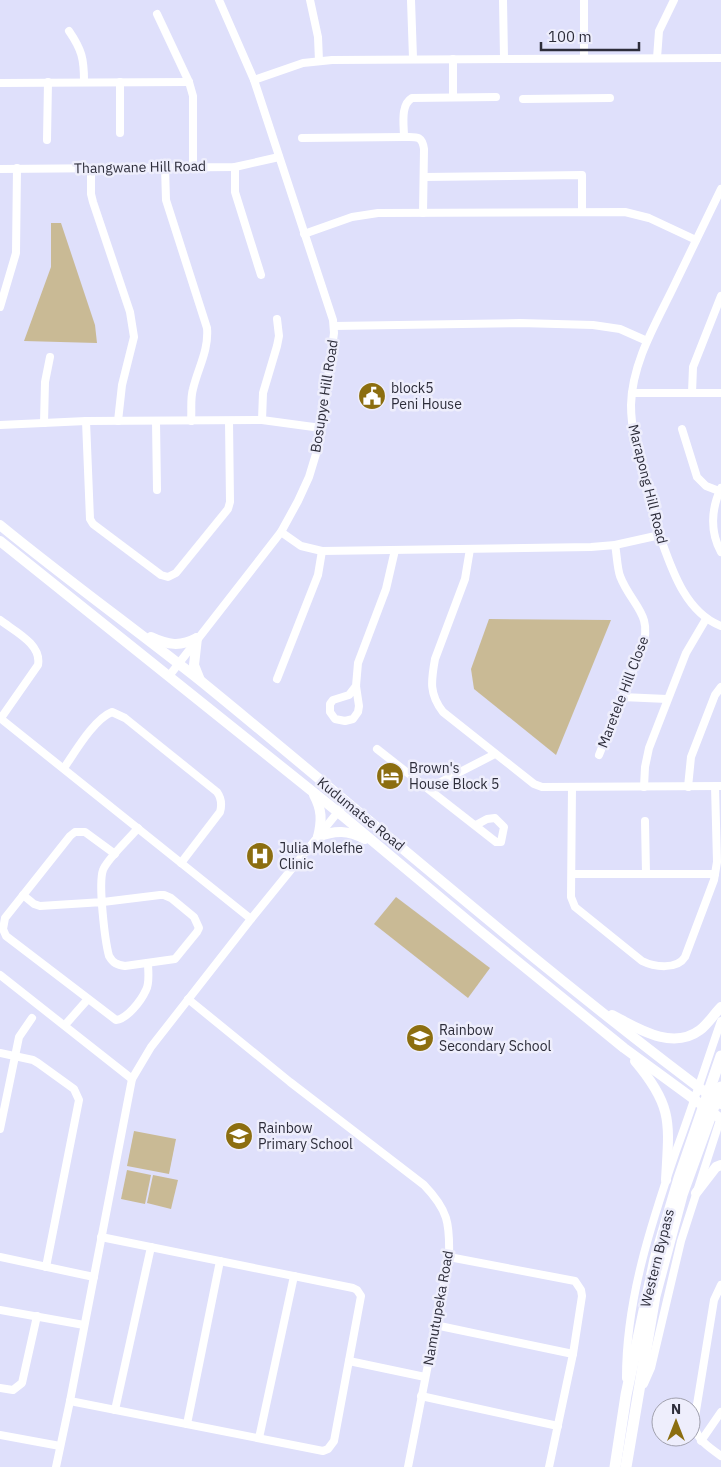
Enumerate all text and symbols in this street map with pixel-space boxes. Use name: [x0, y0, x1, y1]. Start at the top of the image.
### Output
scale bar: [541, 20, 638, 52]
text: 100 m: [548, 27, 592, 46]
street label: Thangwane Hill Road: [74, 157, 206, 177]
street label: Bosupye Hill Road: [306, 338, 342, 454]
place label: block5 Peni House: [391, 379, 462, 413]
public building icon: block5 Peni House: [357, 381, 387, 411]
street label: Marapong Hill Road: [624, 422, 672, 546]
street label: Maretele Hill Close: [593, 633, 653, 750]
place label: Brown's House Block 5: [409, 759, 499, 793]
hotel icon: Brown's House Block 5: [375, 761, 405, 791]
street label: Kudumatse Road: [314, 773, 408, 855]
place label: Julia Molefhe Clinic: [279, 839, 363, 873]
hospital icon: Julia Molefhe Clinic: [245, 841, 275, 871]
place label: Rainbow Secondary School: [439, 1021, 552, 1055]
school or university icon: Rainbow Secondary School: [405, 1023, 435, 1053]
place label: Rainbow Primary School: [258, 1119, 353, 1153]
school or university icon: Rainbow Primary School: [224, 1121, 254, 1151]
street label: Western Bypass: [636, 1207, 678, 1309]
street label: Namutupeka Road: [419, 1249, 457, 1367]
north arrow: [651, 1397, 701, 1447]
text: N: [671, 1400, 681, 1418]

